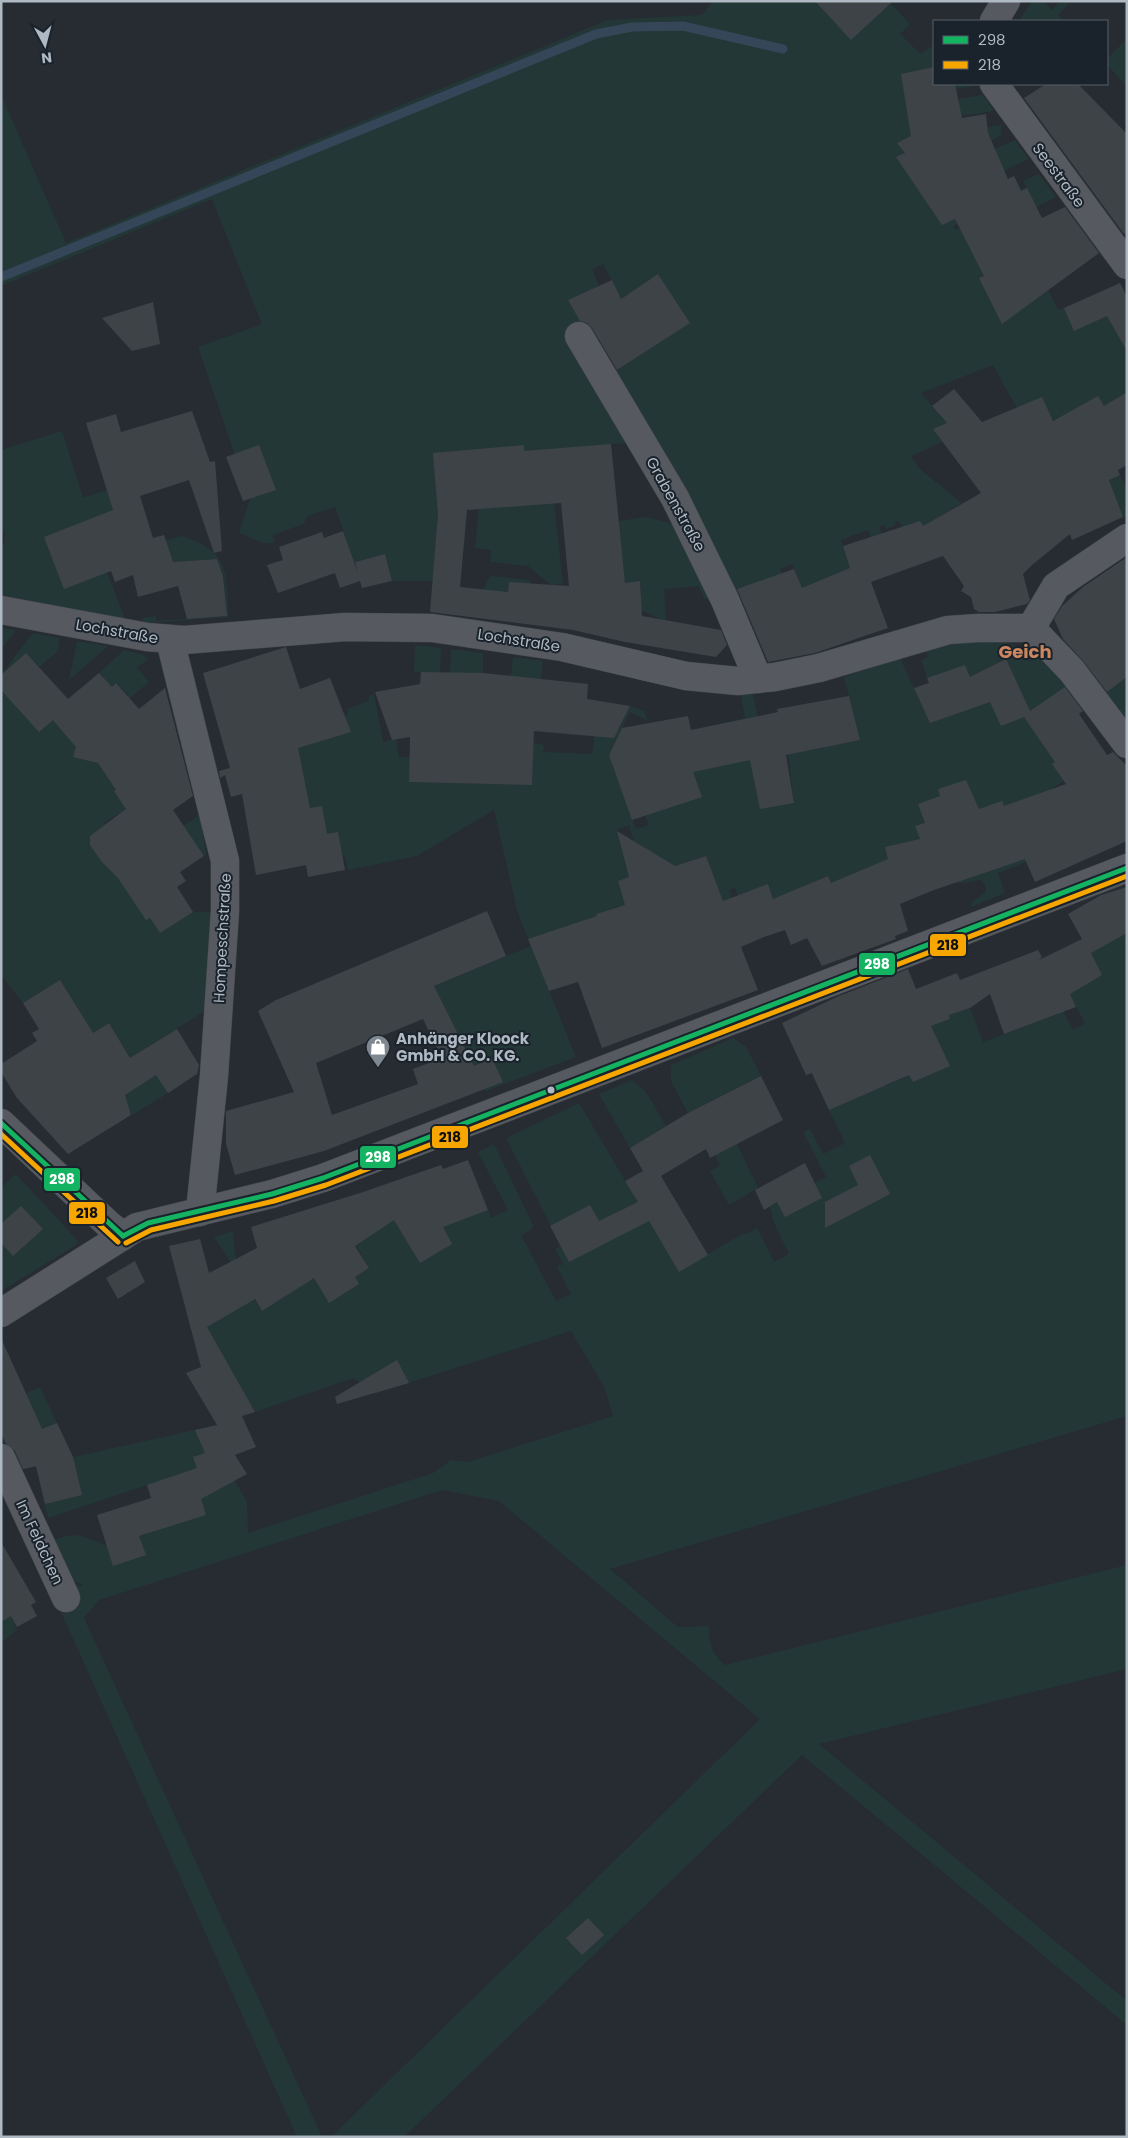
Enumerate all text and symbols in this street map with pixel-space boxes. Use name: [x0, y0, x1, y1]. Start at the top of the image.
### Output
north arrow: [20, 20, 70, 70]
legend: [933, 20, 1108, 85]
text: 298: [978, 29, 1006, 50]
text: N: [40, 47, 53, 68]
text: 218: [978, 54, 1001, 75]
street label: Seestraße: [1028, 138, 1090, 212]
street label: Grabenstraße: [641, 453, 711, 555]
street label: Lochstraße: [74, 613, 160, 649]
street label: Lochstraße: [476, 623, 562, 657]
district label: Geich: [998, 639, 1052, 664]
street label: Hompeschstraße: [208, 873, 236, 1003]
line badge: 218: [929, 933, 967, 957]
text: 218: [937, 935, 959, 955]
line badge: 298: [858, 952, 896, 976]
text: 298: [864, 954, 890, 974]
place label: Anhänger Kloock GmbH & CO. KG.: [396, 1028, 530, 1066]
shop icon: Anhänger Kloock GmbH & CO. KG.: [365, 1034, 391, 1068]
unlabelled marker: [546, 1085, 556, 1095]
line badge: 218: [431, 1125, 469, 1149]
text: 218: [439, 1127, 461, 1147]
line badge: 298: [359, 1145, 397, 1169]
text: 298: [365, 1147, 391, 1167]
line badge: 298: [43, 1167, 81, 1192]
text: 298: [49, 1169, 75, 1189]
line badge: 218: [68, 1201, 106, 1225]
text: 218: [76, 1203, 98, 1223]
street label: Im Feldchen: [11, 1496, 69, 1588]

